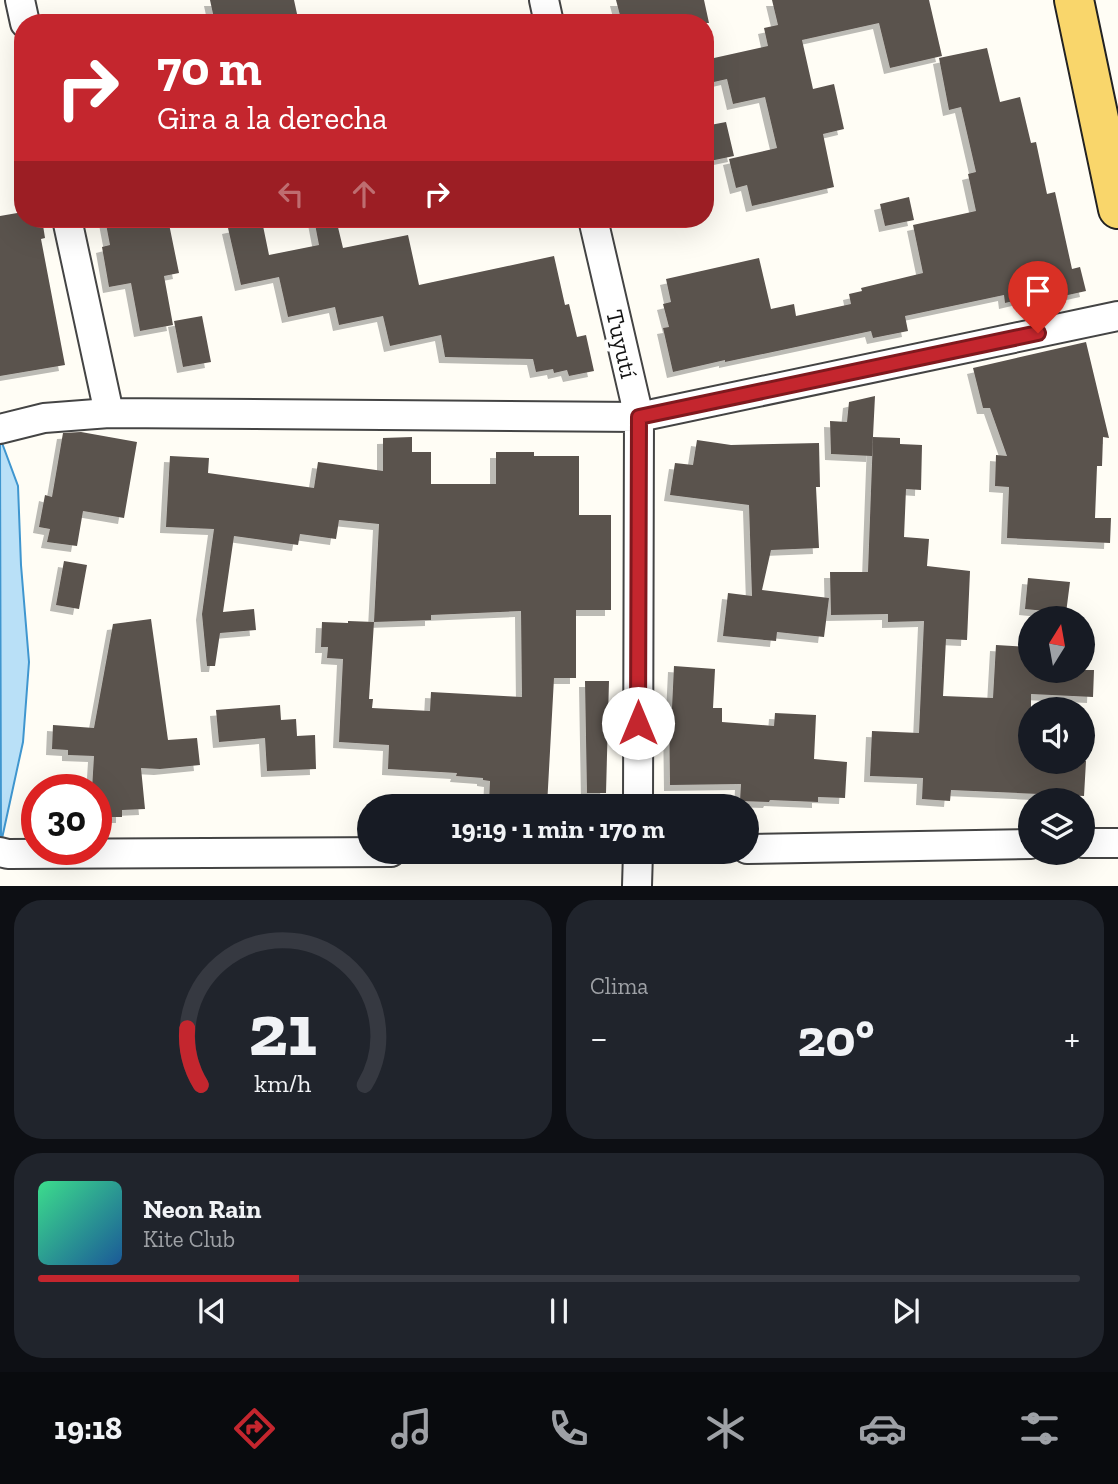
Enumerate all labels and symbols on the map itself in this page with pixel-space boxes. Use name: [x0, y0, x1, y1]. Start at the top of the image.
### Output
pin: [1008, 261, 1068, 333]
street label: Tuyutí: [600, 307, 644, 381]
north arrow: [1018, 606, 1096, 682]
position arrow: [601, 686, 675, 760]
speed limit sign: 30: [21, 774, 112, 865]

